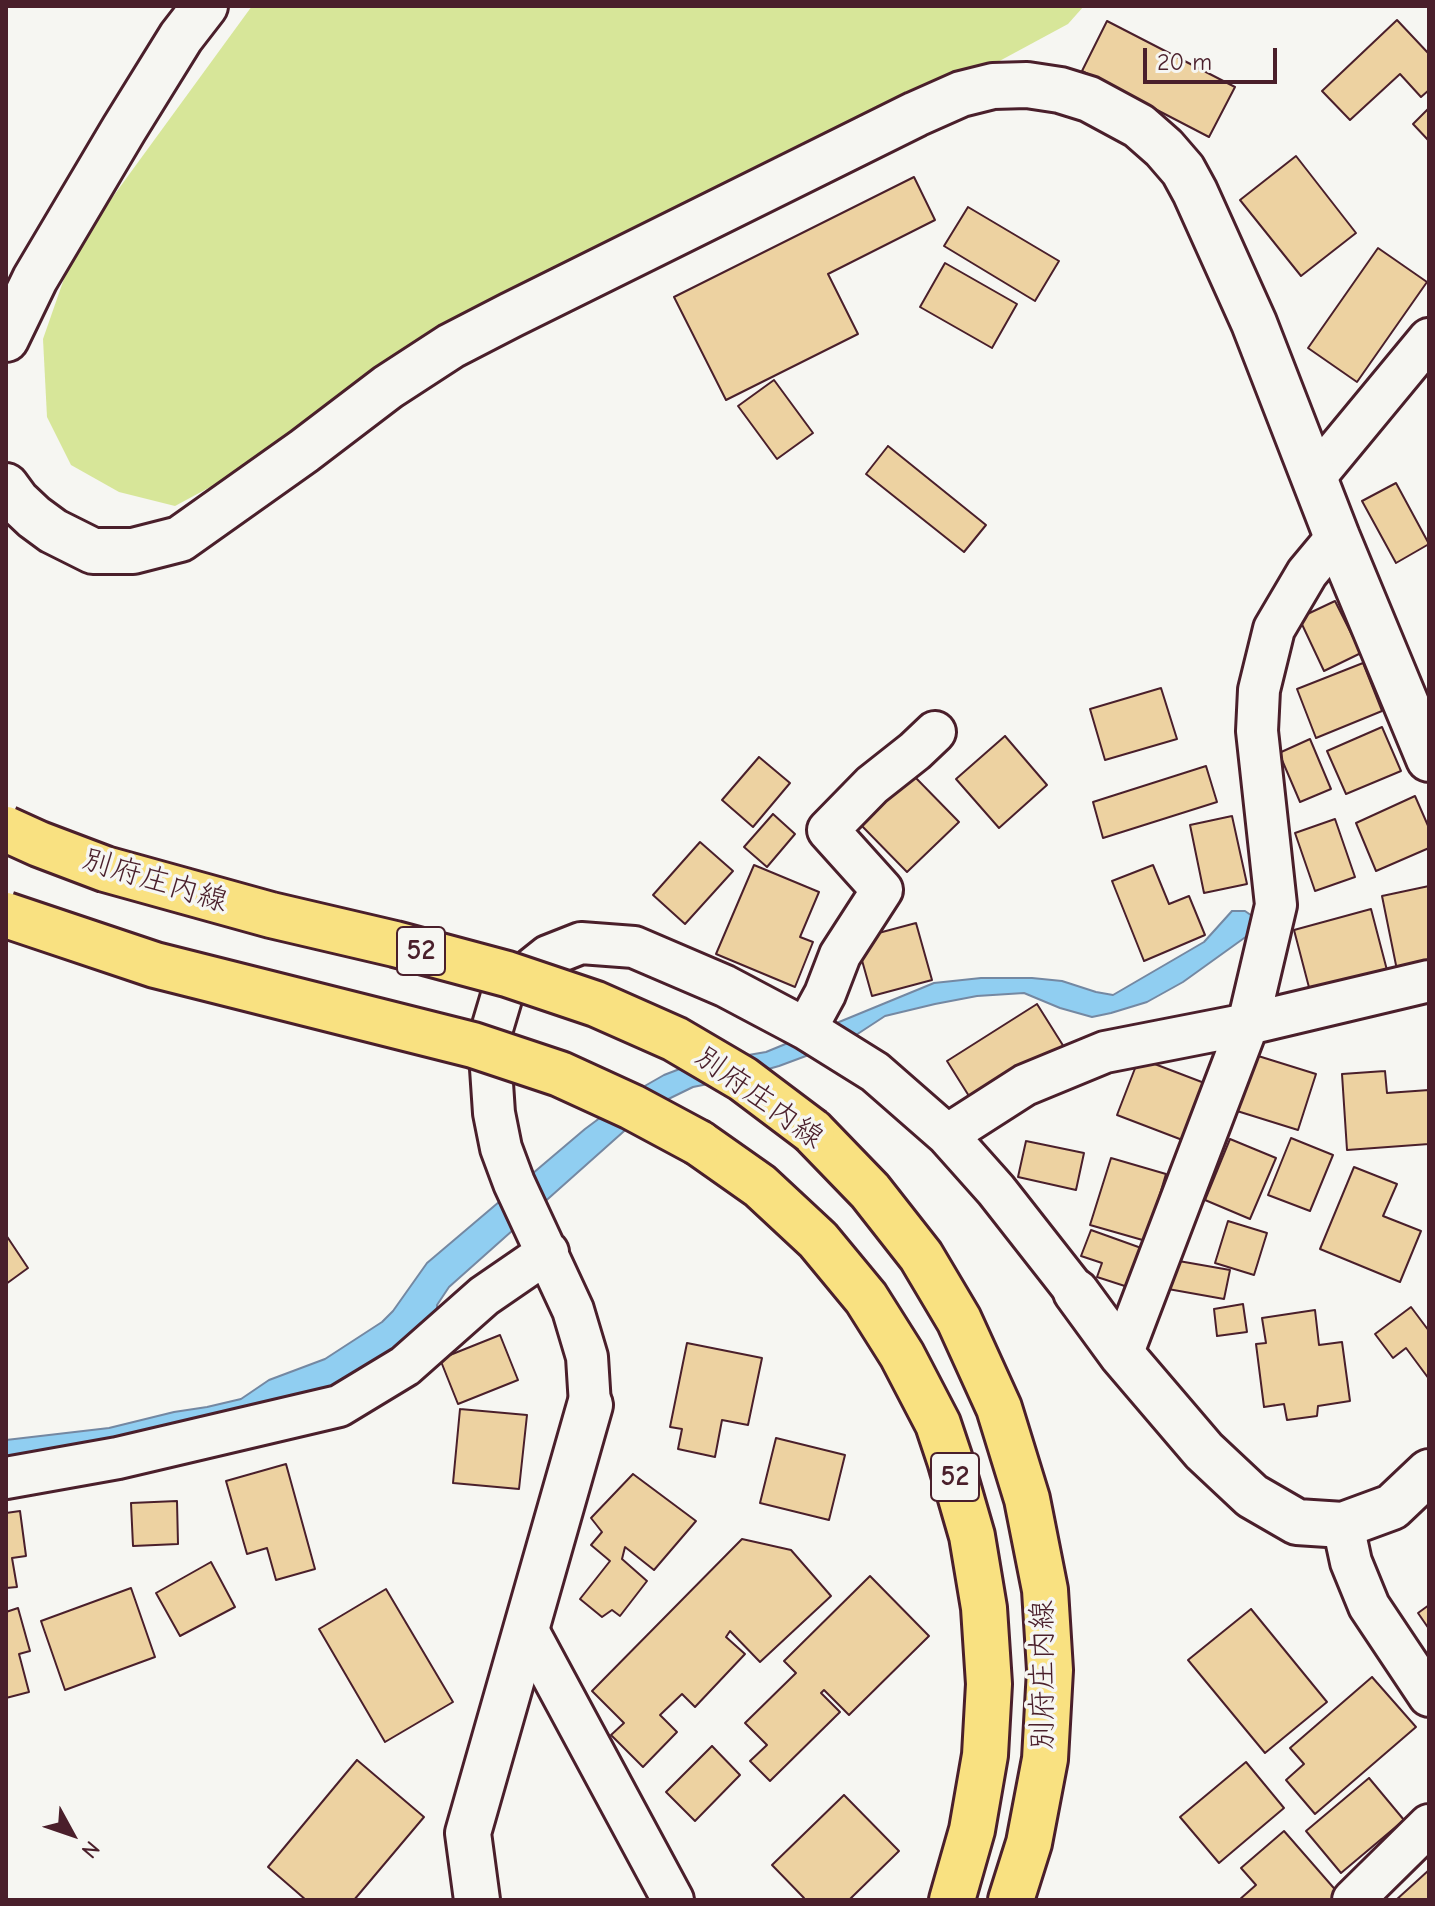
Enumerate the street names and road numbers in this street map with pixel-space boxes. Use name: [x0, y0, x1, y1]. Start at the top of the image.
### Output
street label: 別府庄内線: [78, 842, 232, 920]
road number: 52: [397, 927, 445, 975]
street label: 別府庄内線: [688, 1039, 830, 1157]
road number: 52: [931, 1453, 979, 1501]
street label: 別府庄内線: [1026, 1600, 1062, 1750]

